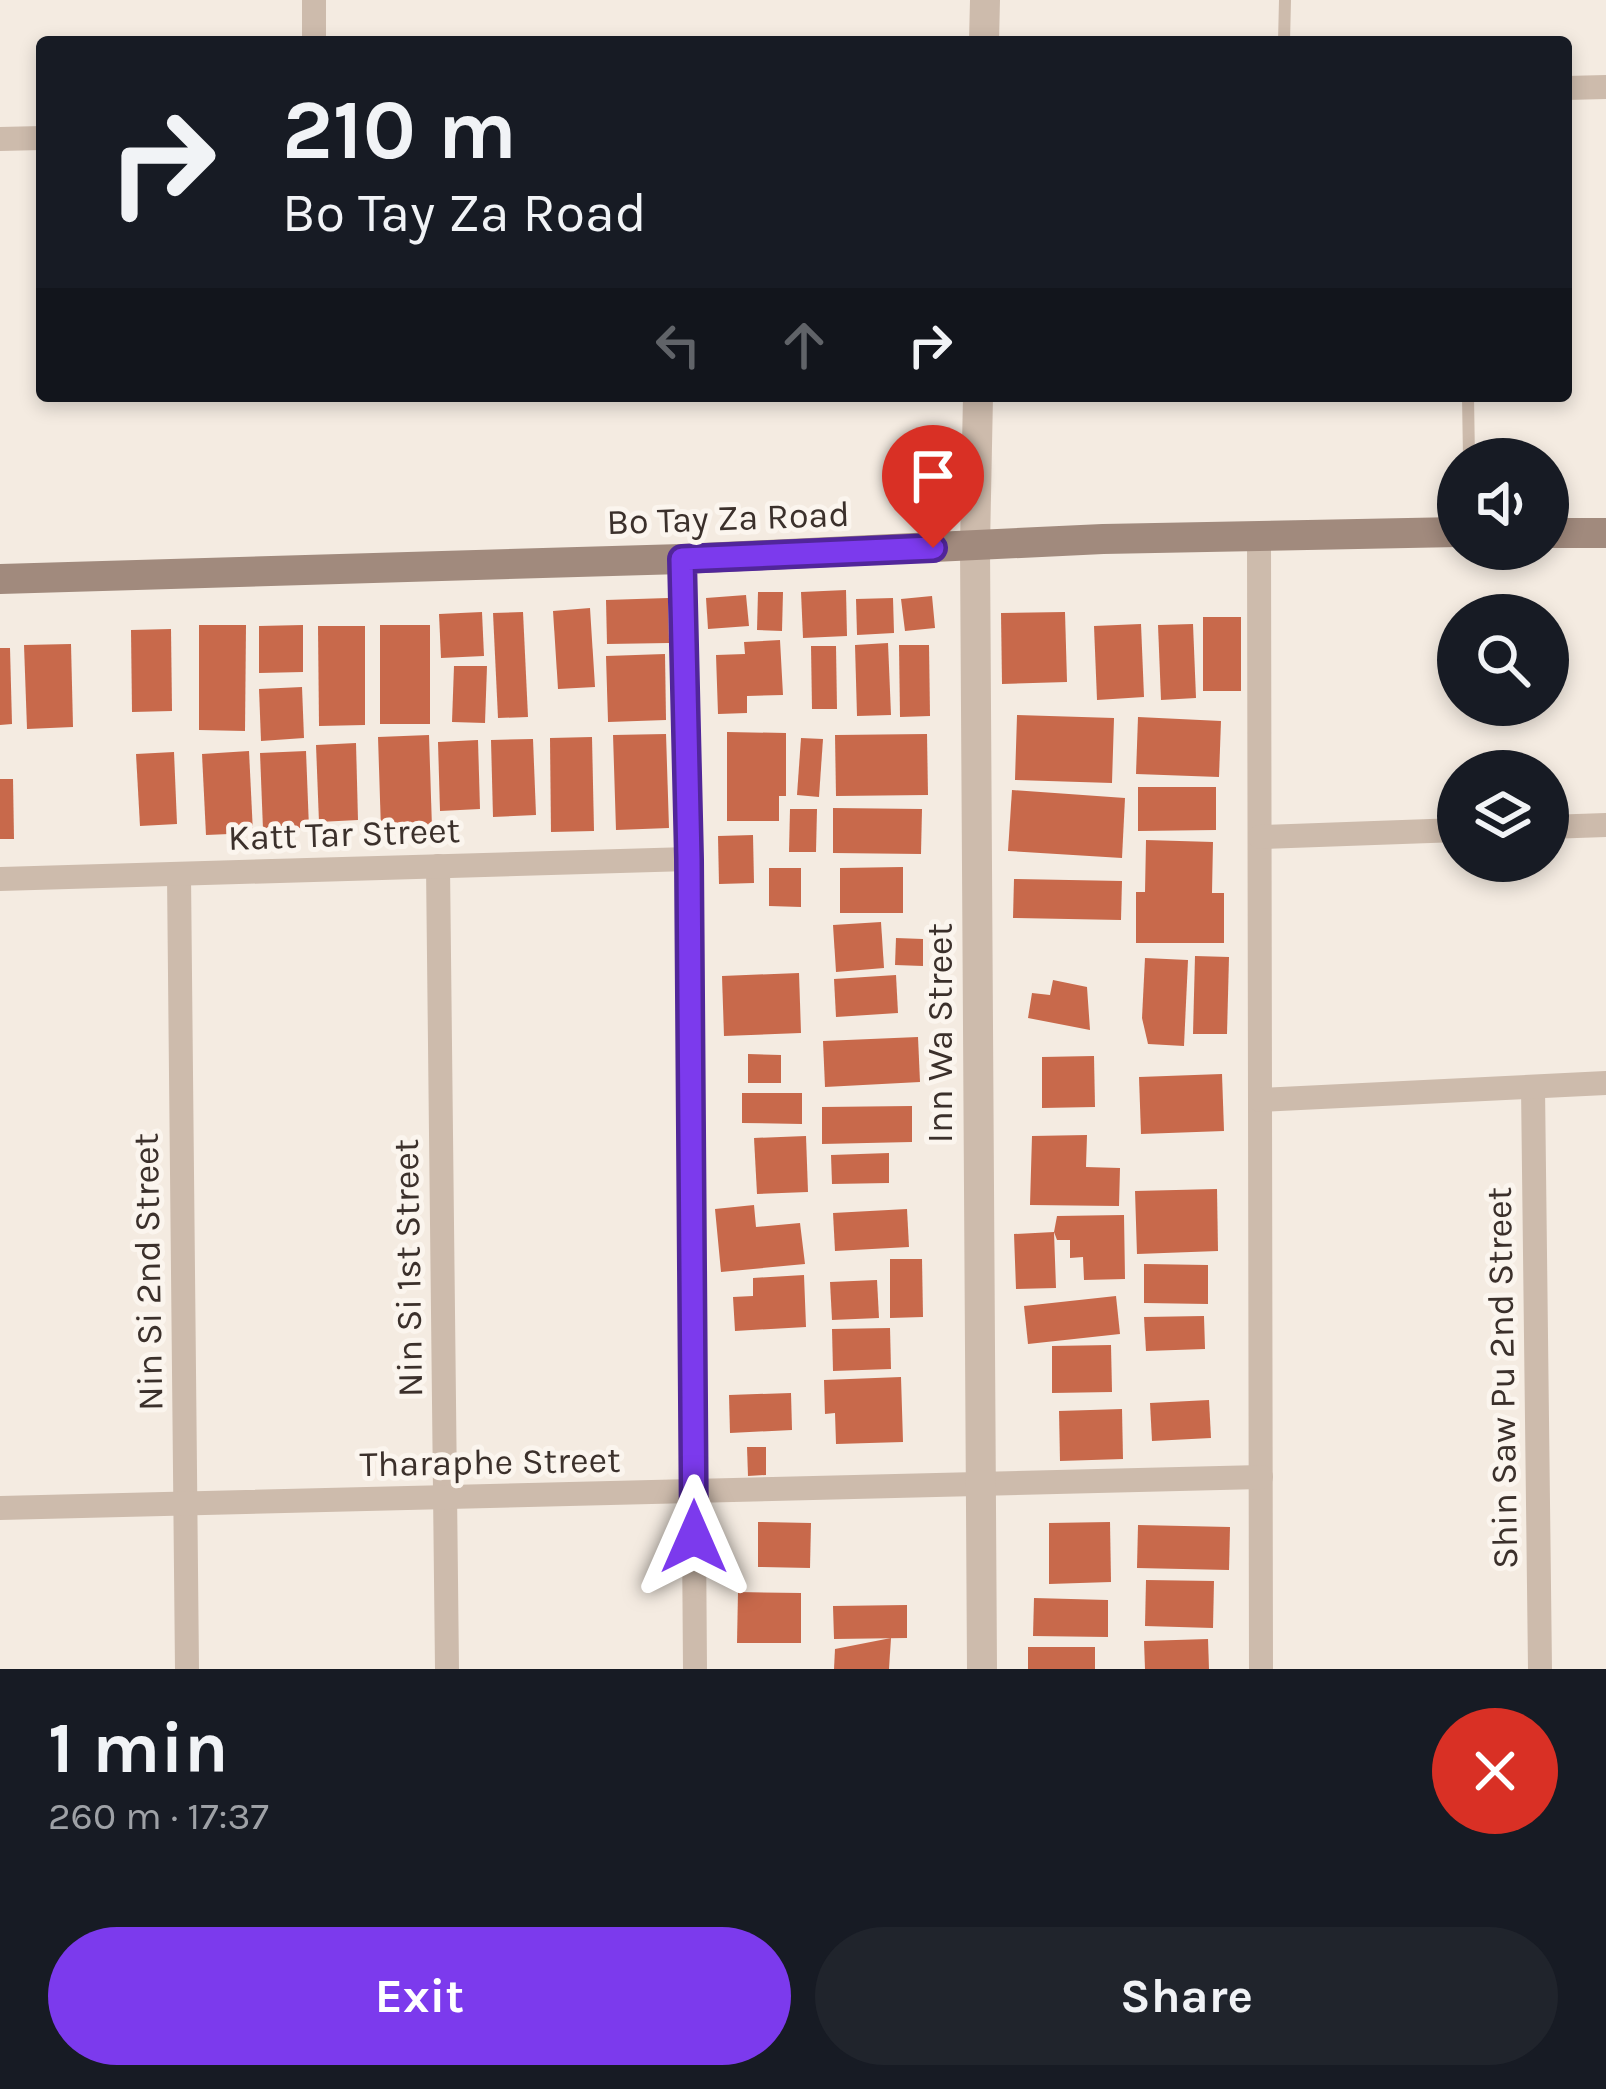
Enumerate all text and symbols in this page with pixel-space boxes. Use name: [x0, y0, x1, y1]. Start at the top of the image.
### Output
text: 210 m: [282, 81, 517, 179]
icon: right: [84, 84, 240, 240]
text: Bo Tay Za Road: [282, 181, 647, 245]
icon: left: [645, 312, 711, 378]
icon: ahead: [771, 312, 837, 378]
icon: right: [897, 312, 963, 378]
pin: [882, 425, 984, 548]
map controls: [1437, 438, 1569, 882]
button: sound: [1437, 438, 1569, 570]
icon: arrive: [900, 443, 966, 509]
street label: Bo Tay Za Road: [606, 493, 850, 543]
button: search: [1437, 594, 1569, 726]
button: layers: [1437, 750, 1569, 882]
street label: Katt Tar Street: [227, 809, 461, 859]
street label: Inn Wa Street: [919, 923, 961, 1143]
street label: Nin Si 2nd Street: [125, 1133, 171, 1411]
street label: Nin Si 1st Street: [385, 1138, 431, 1398]
street label: Shin Saw Pu 2nd Street: [1478, 1187, 1526, 1569]
street label: Tharaphe Street: [359, 1439, 621, 1485]
position arrow: [631, 1474, 757, 1600]
text: 1 min: [48, 1706, 229, 1790]
button: close: [1432, 1708, 1558, 1834]
text: 260 m · 17:37: [48, 1793, 269, 1839]
button: Exit: [48, 1927, 791, 2065]
button: Share: [815, 1927, 1558, 2065]

